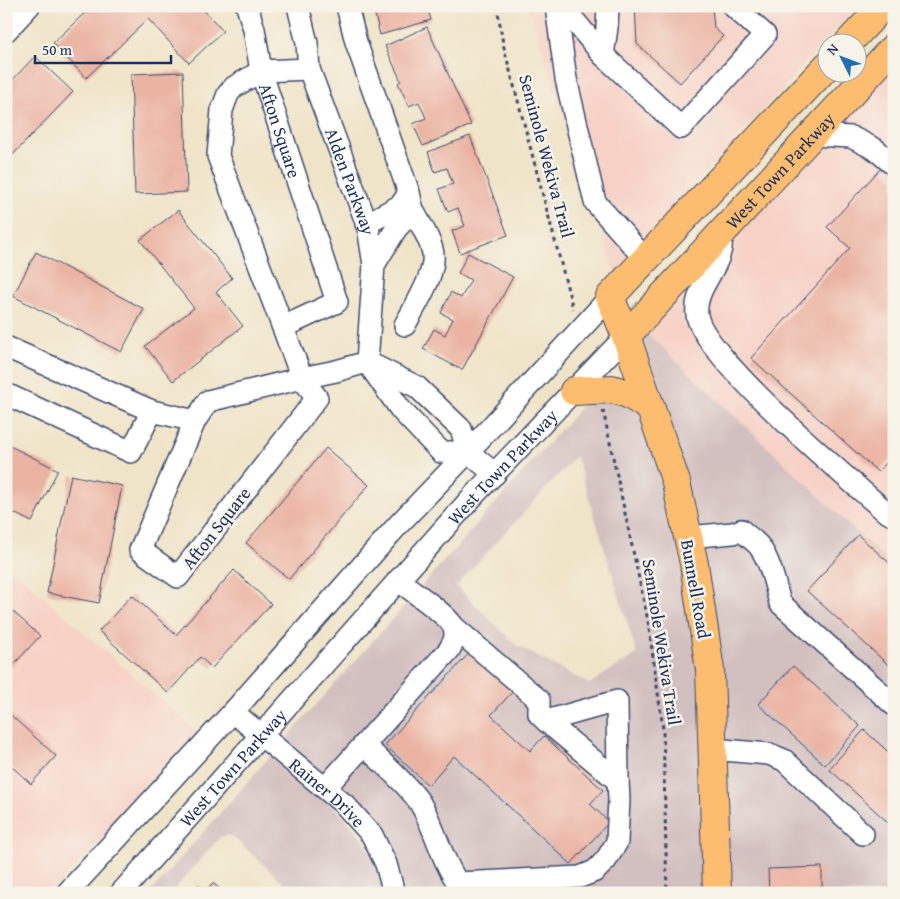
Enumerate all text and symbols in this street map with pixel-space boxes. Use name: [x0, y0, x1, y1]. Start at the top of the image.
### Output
scale bar: [35, 32, 171, 64]
north arrow: [818, 32, 868, 82]
text: 50 m: [42, 39, 73, 60]
text: N: [822, 39, 843, 59]
street label: Seminole Wekiva Trail: [512, 71, 582, 241]
street label: Afton Square: [252, 79, 309, 181]
street label: West Town Parkway: [719, 106, 841, 235]
street label: Alden Parkway: [319, 124, 383, 237]
street label: West Town Parkway: [441, 402, 563, 530]
street label: Afton Square: [175, 481, 257, 575]
street label: Bunnell Road: [674, 537, 718, 641]
street label: Seminole Wekiva Trail: [636, 557, 688, 727]
street label: West Town Parkway: [172, 702, 293, 833]
street label: Rainer Drive: [283, 751, 372, 833]

